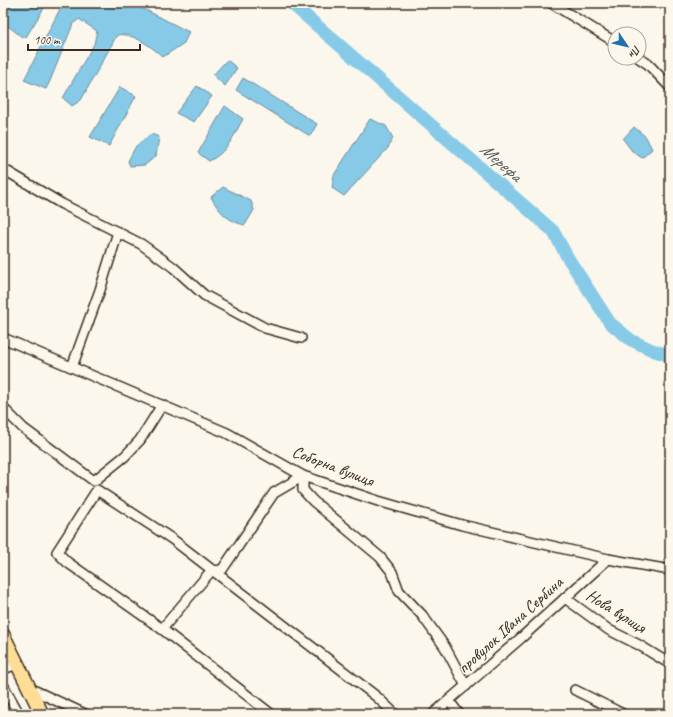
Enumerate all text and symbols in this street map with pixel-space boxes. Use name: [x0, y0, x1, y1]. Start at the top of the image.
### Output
scale bar: [28, 26, 140, 52]
north arrow: [607, 26, 647, 66]
text: 100 m: [34, 32, 61, 48]
text: Пн: [626, 43, 644, 61]
water label: Мерефа: [476, 138, 528, 188]
street label: Соборна вулиця: [289, 441, 378, 492]
street label: провулок Івана Сербина: [453, 571, 568, 678]
street label: Нова вулиця: [582, 584, 651, 638]

